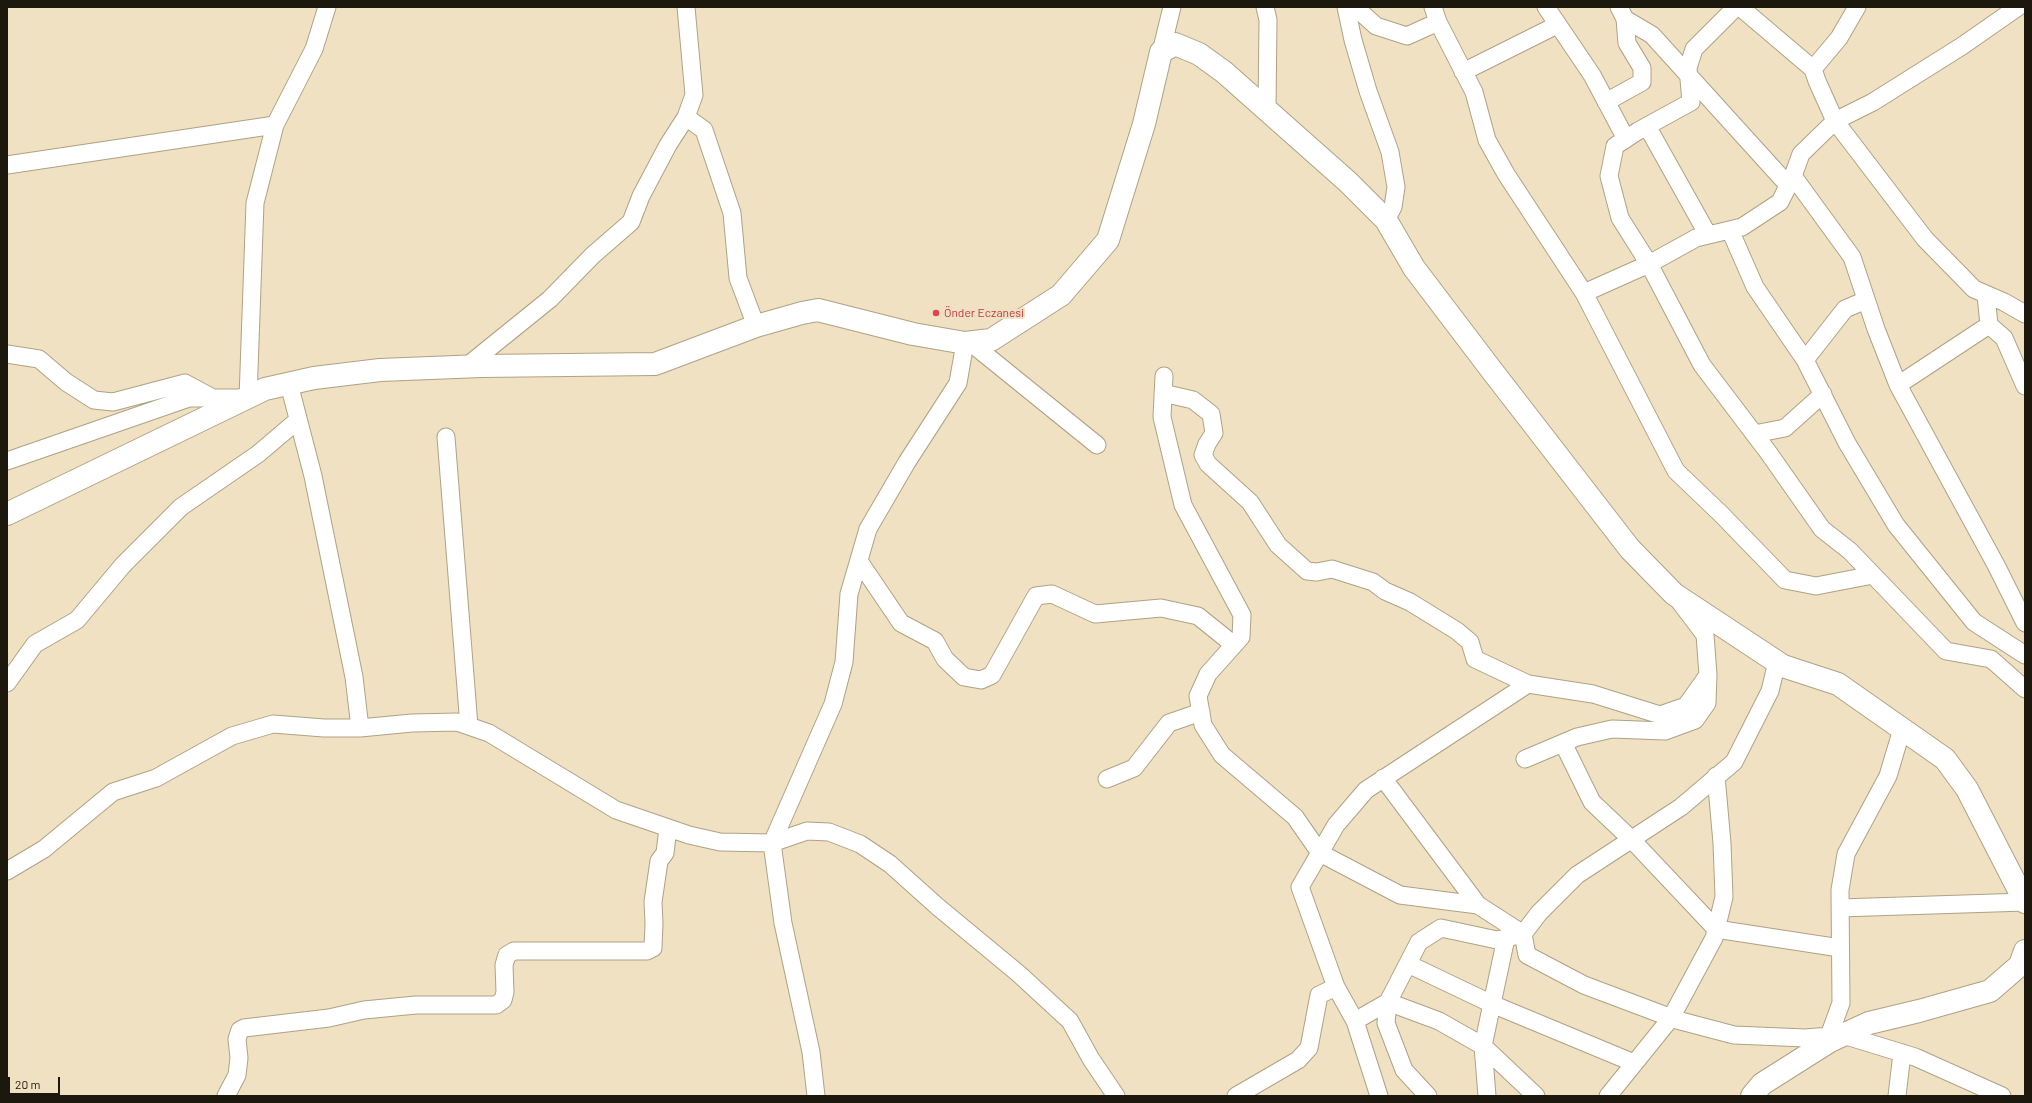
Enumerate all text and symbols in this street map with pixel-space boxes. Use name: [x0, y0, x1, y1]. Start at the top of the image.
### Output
place label: Önder Eczanesi: [944, 306, 1024, 320]
marker: Önder Eczanesi: [931, 308, 941, 318]
scale bar: [10, 1069, 62, 1095]
text: 20 m: [15, 1077, 41, 1091]

